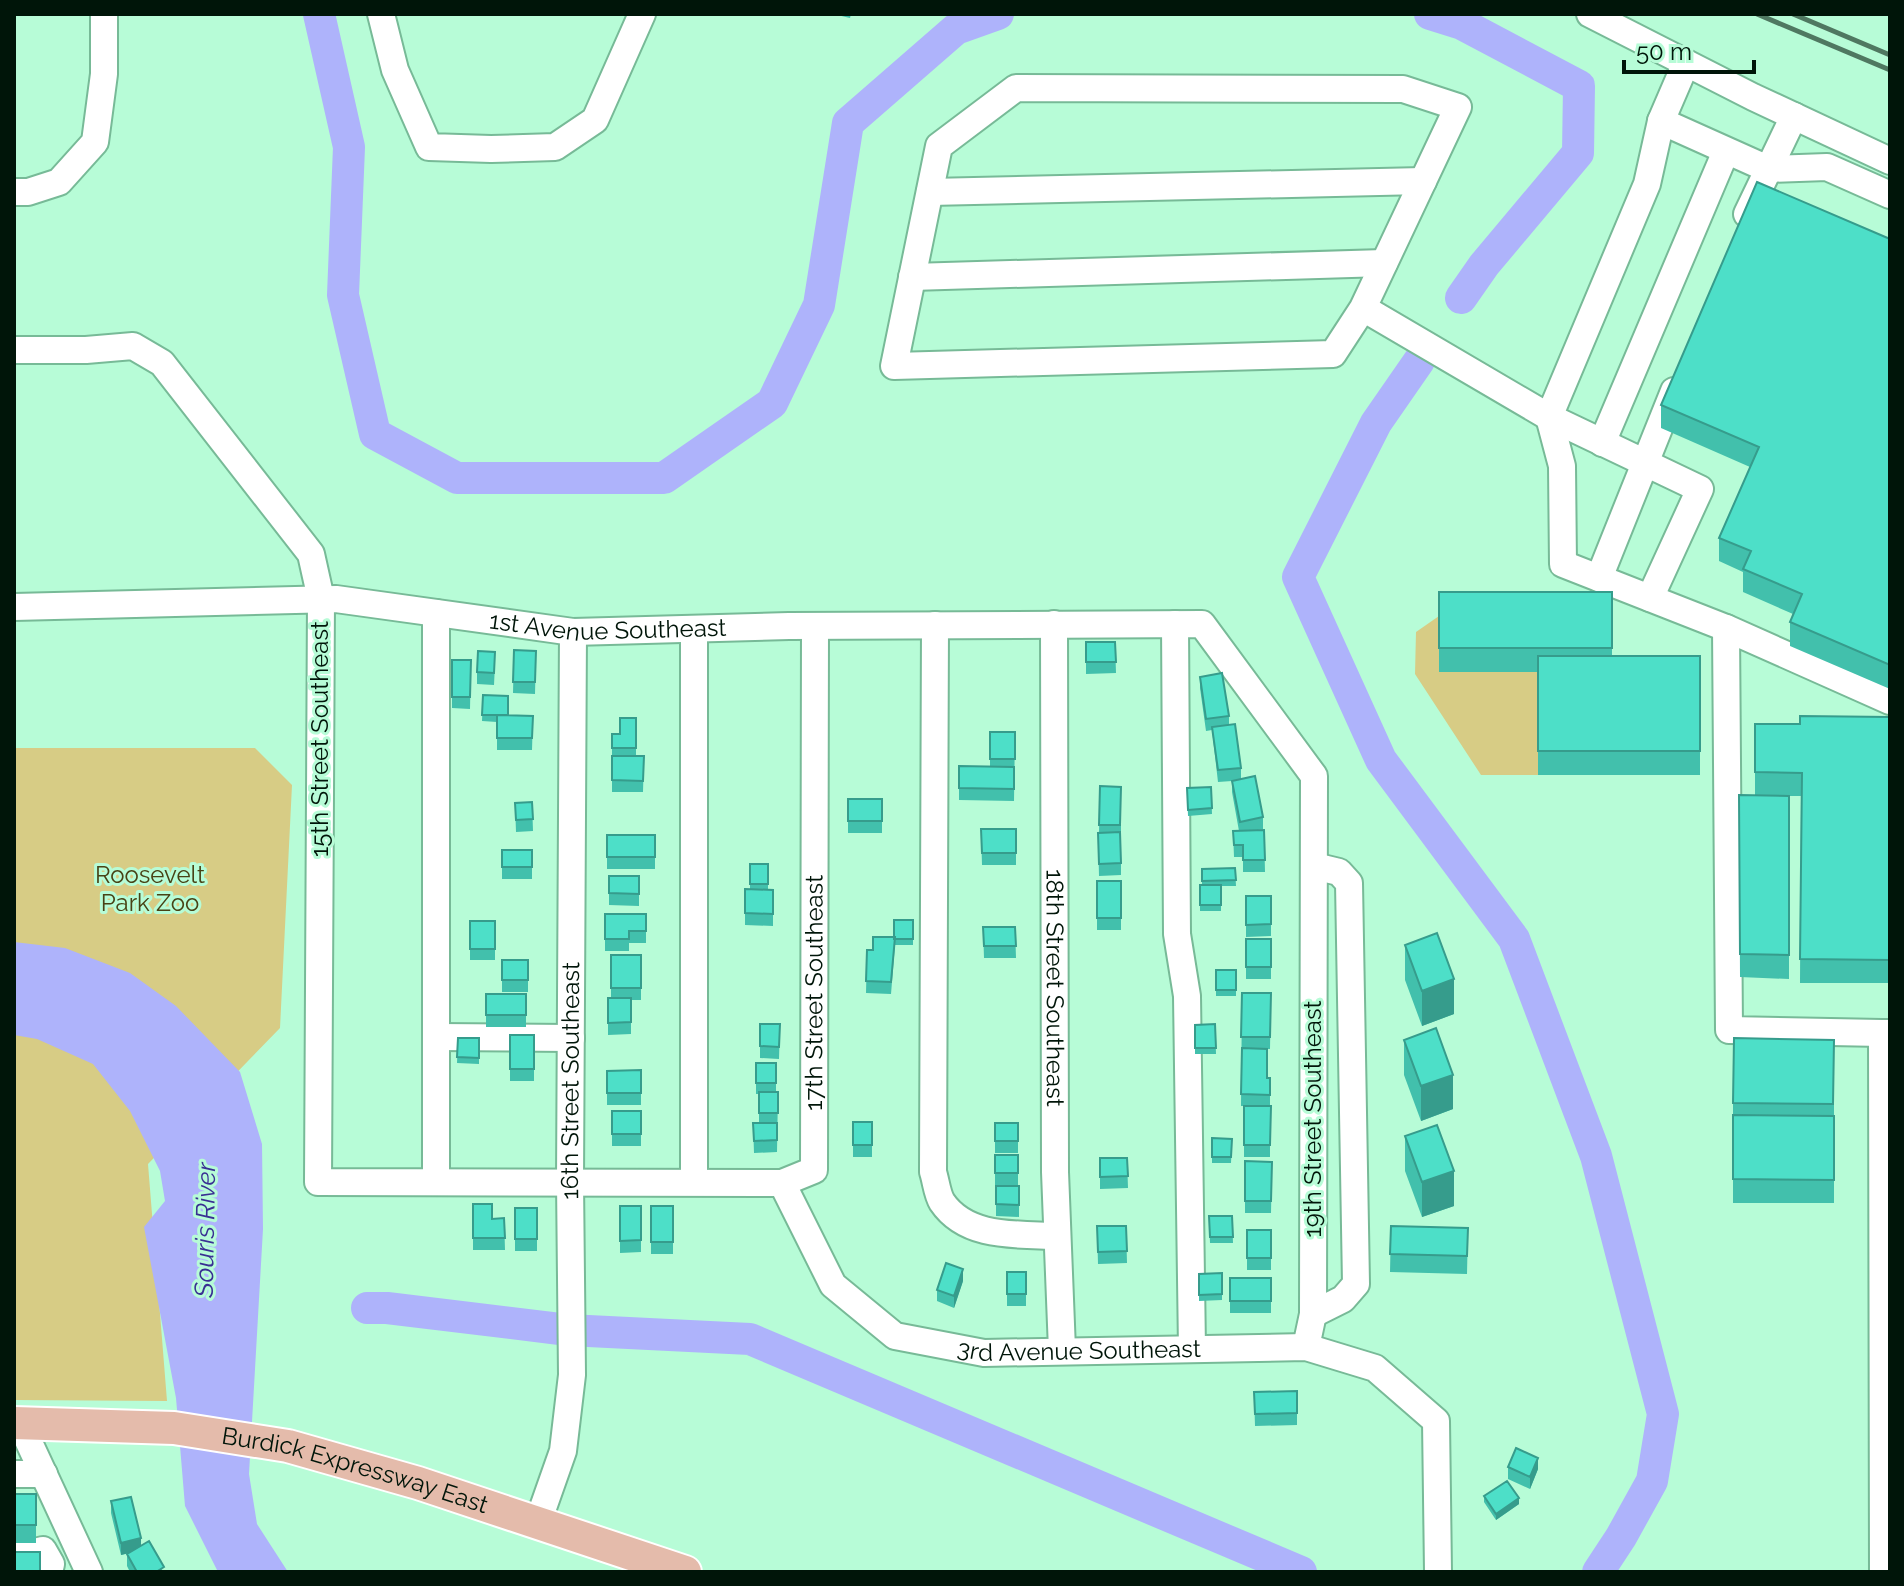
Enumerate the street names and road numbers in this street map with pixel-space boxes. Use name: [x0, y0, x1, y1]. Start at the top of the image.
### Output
street label: 1st Avenue Southeast: [488, 606, 727, 647]
street label: 15th Street Southeast: [305, 621, 334, 857]
street label: 18th Street Southeast: [1040, 869, 1070, 1107]
street label: 17th Street Southeast: [799, 875, 829, 1111]
street label: 16th Street Southeast: [555, 962, 585, 1200]
street label: 19th Street Southeast: [1298, 1000, 1327, 1238]
street label: 3rd Avenue Southeast: [955, 1333, 1201, 1367]
street label: Burdick Expressway East: [220, 1421, 492, 1519]

